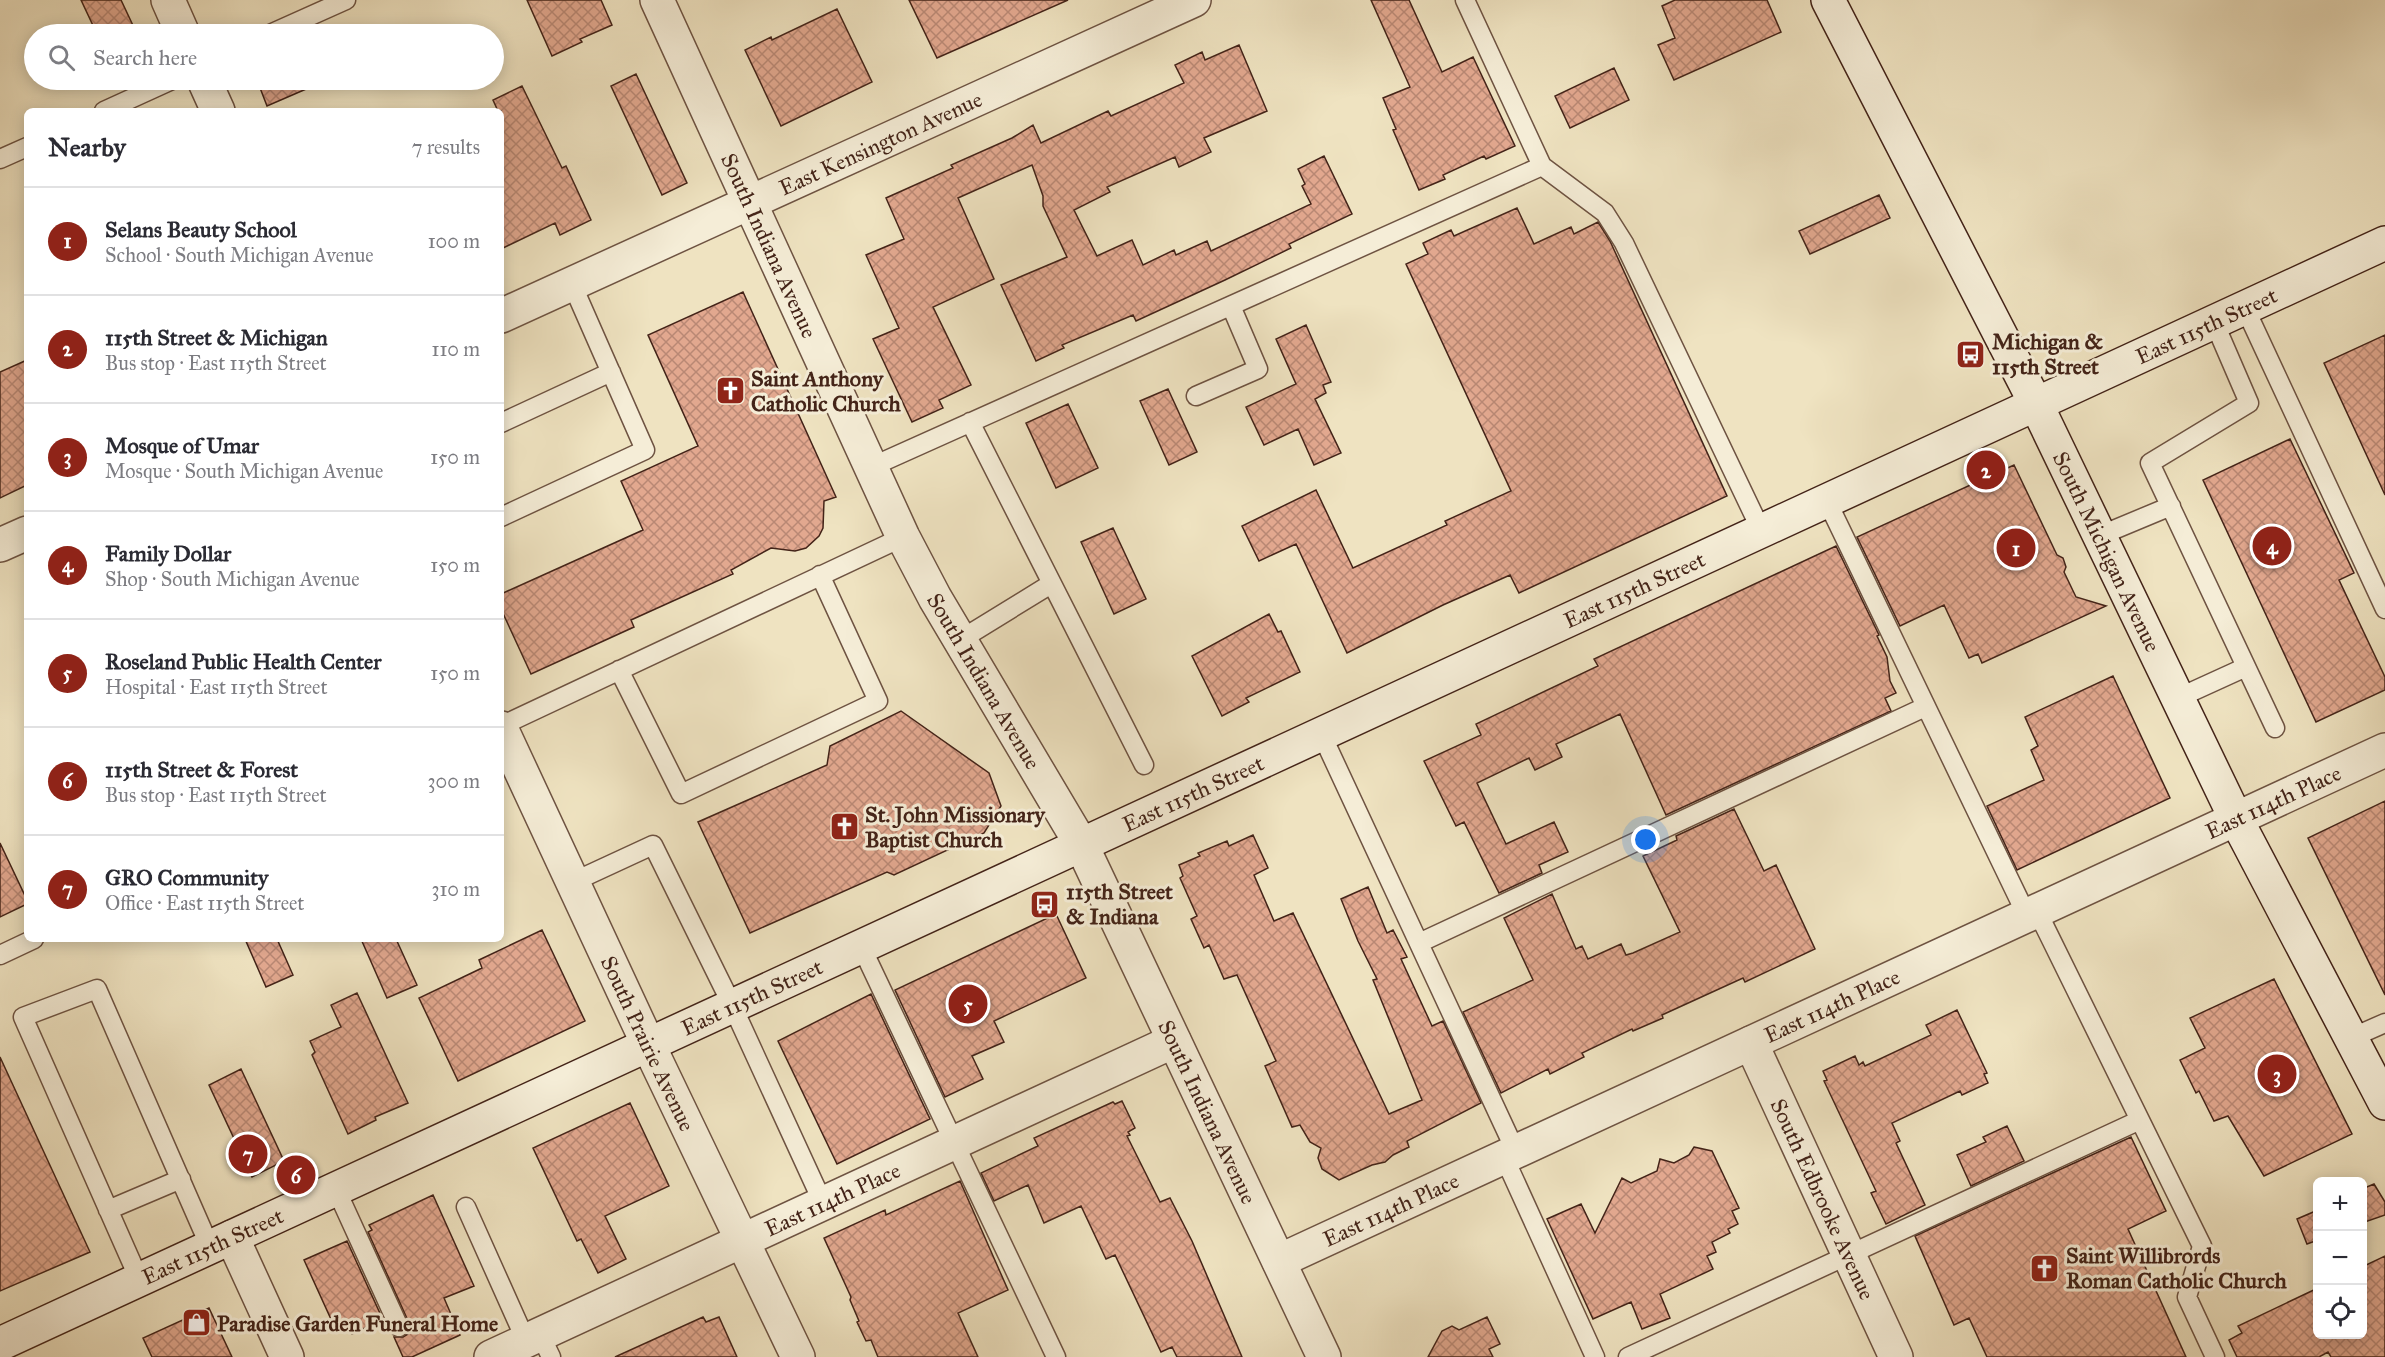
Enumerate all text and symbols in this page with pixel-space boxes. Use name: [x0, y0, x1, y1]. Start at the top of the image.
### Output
search box: [24, 24, 504, 90]
icon: search: [45, 41, 78, 74]
text: Search here: [93, 44, 197, 71]
street label: East Kensington Avenue: [775, 85, 986, 201]
text: Nearby: [48, 131, 126, 163]
text: 7 results: [412, 135, 480, 159]
street label: South Indiana Avenue: [715, 149, 823, 342]
text: Selans Beauty School: [105, 216, 297, 243]
text: 1: [64, 229, 71, 253]
text: 100 m: [428, 229, 480, 253]
text: School · South Michigan Avenue: [105, 243, 374, 267]
street label: East 115th Street: [2132, 282, 2282, 370]
text: 115th Street & Michigan: [105, 324, 328, 351]
place label: Michigan & 115th Street: [1992, 328, 2103, 380]
text: 2: [63, 337, 72, 361]
text: 110 m: [432, 337, 480, 361]
bus stop icon: Michigan & 115th Street: [1955, 338, 1987, 370]
text: Bus stop · East 115th Street: [105, 351, 327, 375]
place label: Saint Anthony Catholic Church: [751, 365, 902, 417]
church icon: Saint Anthony Catholic Church: [714, 375, 746, 407]
text: Mosque of Umar: [105, 432, 259, 459]
text: 3: [64, 445, 72, 469]
text: 150 m: [430, 445, 480, 469]
street label: South Michigan Avenue: [2047, 447, 2166, 656]
pin: 2: [1966, 448, 2006, 492]
text: Mosque · South Michigan Avenue: [105, 459, 383, 483]
pin: 4: [2252, 524, 2292, 568]
pin: 1: [1996, 526, 2036, 570]
text: Family Dollar: [105, 540, 231, 567]
street label: East 115th Street: [1560, 546, 1710, 634]
text: 4: [62, 553, 73, 577]
text: 150 m: [430, 553, 480, 577]
text: Shop · South Michigan Avenue: [105, 567, 360, 591]
street label: South Indiana Avenue: [921, 588, 1047, 774]
text: Roseland Public Health Center: [105, 648, 382, 675]
text: 5: [63, 661, 72, 685]
text: 150 m: [430, 661, 480, 685]
text: Hospital · East 115th Street: [105, 675, 328, 699]
street label: East 115th Street: [1118, 749, 1268, 838]
text: 115th Street & Forest: [105, 756, 298, 783]
street label: East 114th Place: [2201, 759, 2345, 845]
text: 6: [62, 769, 73, 793]
text: 300 m: [428, 769, 480, 793]
text: Bus stop · East 115th Street: [105, 783, 327, 807]
place label: St. John Missionary Baptist Church: [865, 801, 1047, 853]
church icon: St. John Missionary Baptist Church: [828, 811, 860, 843]
your location: [1631, 825, 1660, 854]
text: GRO Community: [105, 864, 268, 891]
text: 7: [62, 877, 73, 901]
text: 310 m: [431, 877, 480, 901]
place label: 115th Street & Indiana: [1066, 878, 1173, 930]
bus stop icon: 115th Street & Indiana: [1029, 888, 1061, 920]
text: Office · East 115th Street: [105, 891, 304, 915]
street label: South Prairie Avenue: [595, 952, 701, 1136]
street label: East 115th Street: [677, 953, 827, 1042]
street label: East 114th Place: [1760, 963, 1904, 1049]
pin: 5: [948, 982, 988, 1026]
street label: South Indiana Avenue: [1152, 1016, 1262, 1208]
pin: 3: [2258, 1052, 2296, 1096]
street label: South Edbrooke Avenue: [1765, 1095, 1881, 1304]
pin: 7: [228, 1132, 268, 1176]
pin: 6: [276, 1152, 316, 1198]
street label: East 114th Place: [760, 1157, 905, 1243]
street label: East 114th Place: [1319, 1167, 1463, 1253]
map controls: [2313, 1177, 2367, 1339]
button: +: [2313, 1177, 2367, 1231]
street label: East 115th Street: [138, 1202, 288, 1291]
button: −: [2313, 1231, 2367, 1285]
place label: Saint Willibrords Roman Catholic Church: [2066, 1242, 2287, 1294]
church icon: Saint Willibrords Roman Catholic Church: [2029, 1252, 2061, 1284]
button: locate: [2313, 1285, 2367, 1339]
shop icon: Paradise Garden Funeral Home: [180, 1307, 212, 1339]
place label: Paradise Garden Funeral Home: [217, 1310, 498, 1337]

